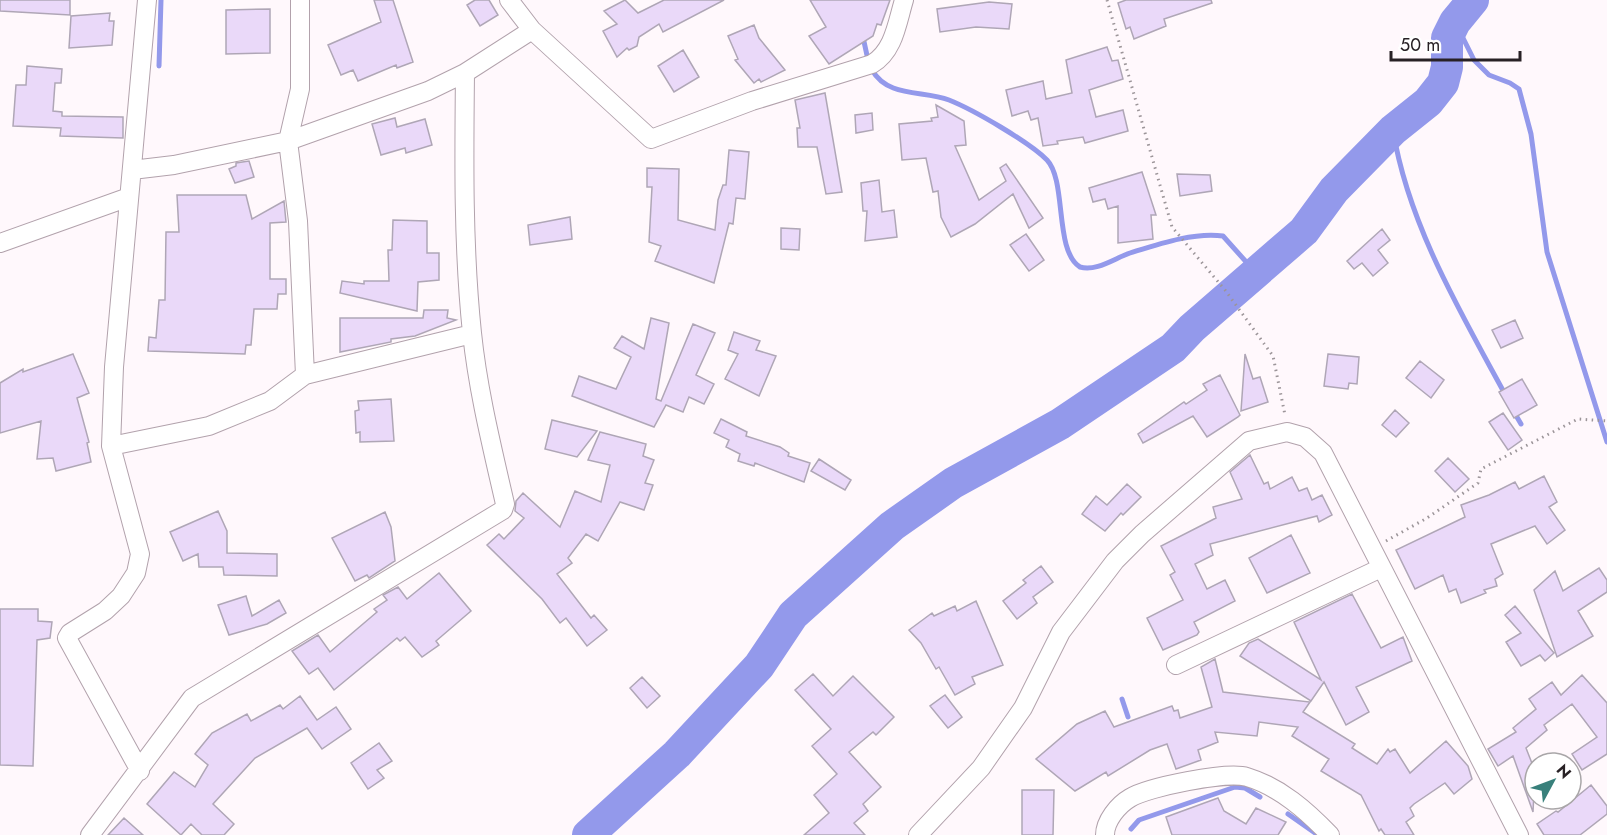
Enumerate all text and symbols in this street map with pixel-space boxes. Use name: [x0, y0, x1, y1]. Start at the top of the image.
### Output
scale bar: [1391, 24, 1520, 62]
text: 50 m: [1400, 32, 1440, 58]
north arrow: [1523, 751, 1583, 811]
text: N: [1551, 759, 1577, 784]

